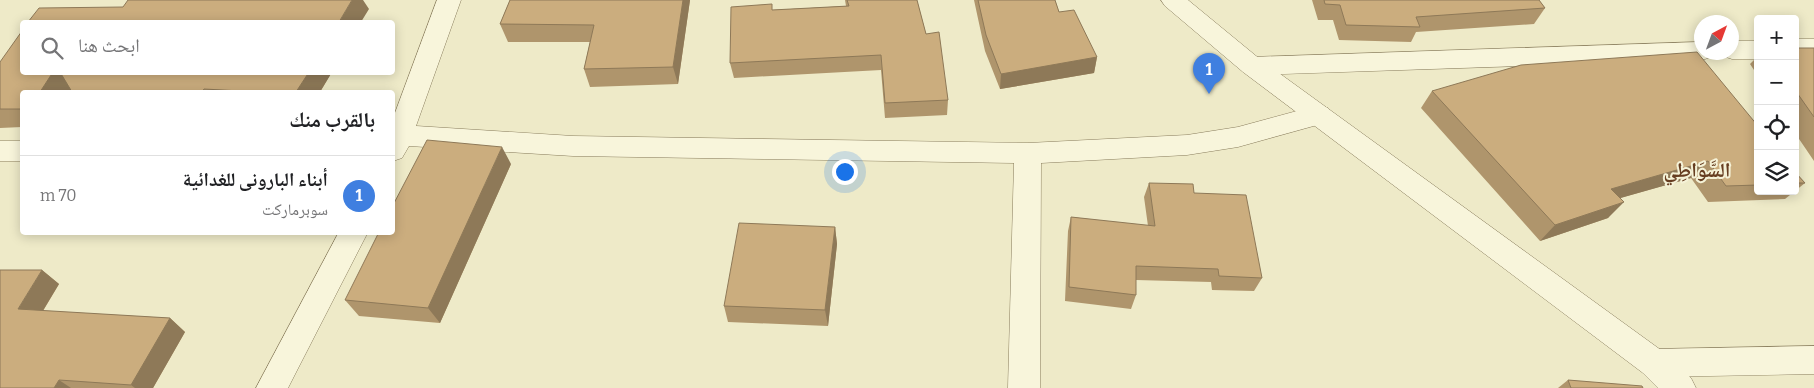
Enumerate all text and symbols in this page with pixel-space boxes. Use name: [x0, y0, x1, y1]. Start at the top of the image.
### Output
north arrow: [1694, 15, 1739, 60]
map controls: [1754, 15, 1799, 195]
button: +: [1754, 15, 1799, 60]
search box: [20, 20, 395, 75]
icon: search: [38, 34, 66, 62]
text: ابحث هنا: [78, 34, 140, 57]
pin: 1: [1193, 53, 1225, 94]
button: −: [1754, 60, 1799, 105]
button: locate: [1754, 105, 1799, 150]
text: بالقرب منك: [289, 107, 375, 133]
button: layers: [1754, 150, 1799, 195]
district label: السَّوَاطِي: [1663, 158, 1731, 186]
your location: [832, 159, 858, 185]
text: أبناء البارونى للغدائية: [183, 168, 328, 191]
text: 70 m: [40, 186, 76, 205]
text: 1: [356, 186, 362, 205]
text: سوبرماركت: [262, 200, 328, 219]

